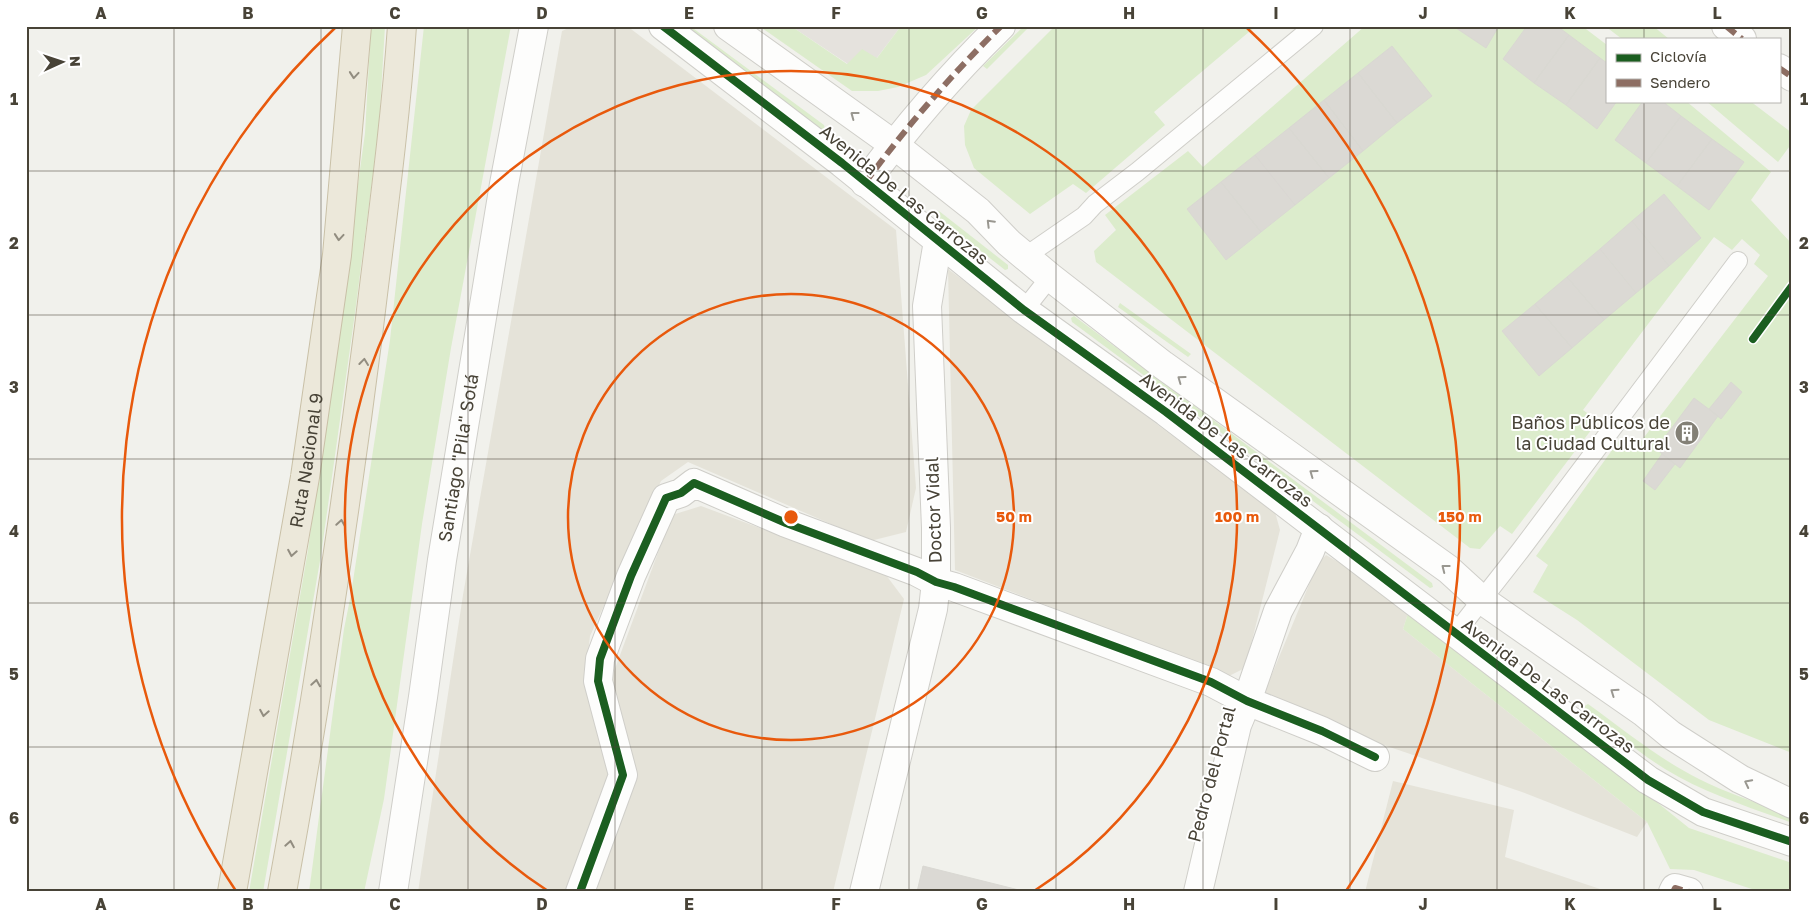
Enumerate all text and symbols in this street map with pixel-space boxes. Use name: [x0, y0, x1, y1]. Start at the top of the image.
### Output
text: A: [95, 3, 107, 23]
text: B: [242, 3, 254, 23]
text: C: [389, 3, 401, 23]
text: D: [536, 3, 548, 23]
text: E: [684, 3, 694, 23]
text: F: [831, 3, 841, 23]
text: G: [976, 3, 988, 23]
text: H: [1123, 3, 1135, 23]
text: I: [1273, 3, 1279, 23]
text: J: [1418, 3, 1428, 23]
text: K: [1564, 3, 1576, 23]
text: L: [1712, 3, 1722, 23]
north arrow: [38, 38, 88, 88]
legend: [1606, 38, 1780, 102]
text: Ciclovía: [1650, 47, 1707, 65]
text: N: [67, 56, 84, 67]
one-way arrow: [348, 71, 359, 79]
text: Sendero: [1650, 73, 1710, 91]
text: 1: [10, 89, 18, 109]
text: 1: [1800, 89, 1808, 109]
one-way arrow: [850, 112, 860, 121]
street label: Avenida De Las Carrozas: [816, 119, 994, 269]
one-way arrow: [987, 220, 996, 229]
text: 2: [9, 233, 19, 253]
one-way arrow: [334, 233, 345, 241]
text: 2: [1799, 233, 1809, 253]
one-way arrow: [358, 358, 369, 366]
street label: Avenida De Las Carrozas: [1136, 367, 1317, 511]
street label: Santiago "Pila" Solá: [433, 372, 483, 544]
one-way arrow: [1178, 376, 1187, 384]
text: 3: [9, 377, 19, 397]
text: 3: [1799, 377, 1809, 397]
street label: Ruta Nacional 9: [284, 391, 327, 530]
place label: Baños Públicos de la Ciudad Cultural: [1511, 411, 1670, 454]
building icon: Baños Públicos de la Ciudad Cultural: [1674, 420, 1700, 446]
street label: Doctor Vidal: [920, 456, 946, 564]
one-way arrow: [1309, 470, 1319, 479]
text: 50 m: [996, 507, 1032, 525]
text: 100 m: [1215, 507, 1259, 525]
text: 150 m: [1438, 507, 1482, 525]
centre of rings: [782, 508, 800, 526]
one-way arrow: [336, 518, 346, 527]
text: 4: [9, 521, 19, 541]
text: 4: [1799, 521, 1809, 541]
one-way arrow: [287, 549, 297, 558]
one-way arrow: [1441, 565, 1451, 574]
street label: Avenida De Las Carrozas: [1458, 613, 1639, 757]
text: 5: [9, 664, 19, 684]
text: 5: [1799, 664, 1809, 684]
one-way arrow: [311, 679, 321, 688]
one-way arrow: [1610, 689, 1619, 698]
street label: Pedro del Portal: [1182, 703, 1240, 844]
one-way arrow: [259, 709, 269, 718]
one-way arrow: [1744, 779, 1753, 789]
text: 6: [9, 808, 19, 828]
text: 6: [1799, 808, 1809, 828]
one-way arrow: [285, 839, 295, 848]
text: A: [95, 894, 107, 914]
text: B: [242, 894, 254, 914]
text: C: [389, 894, 401, 914]
text: D: [536, 894, 548, 914]
text: E: [684, 894, 694, 914]
text: F: [831, 894, 841, 914]
text: G: [976, 894, 988, 914]
text: H: [1123, 894, 1135, 914]
text: I: [1273, 894, 1279, 914]
text: J: [1418, 894, 1428, 914]
text: K: [1564, 894, 1576, 914]
text: L: [1712, 894, 1722, 914]

